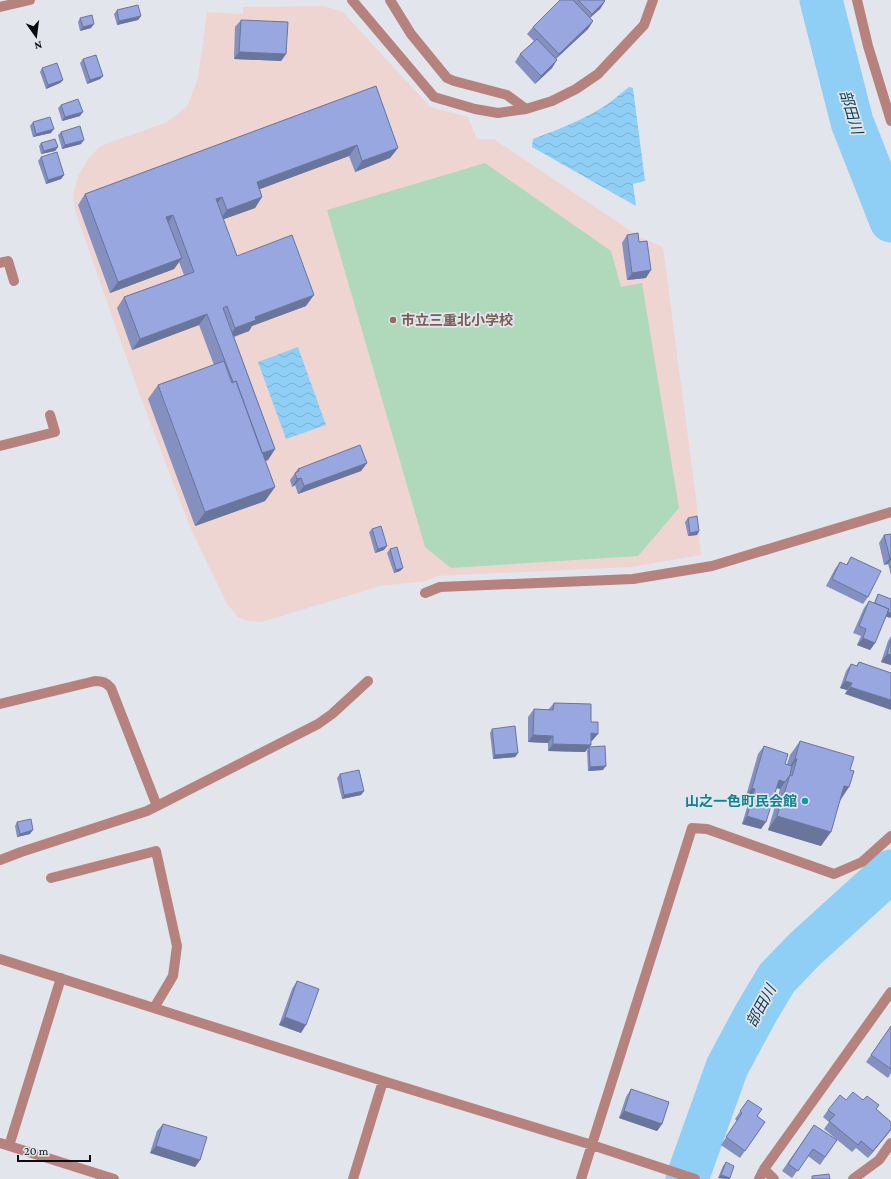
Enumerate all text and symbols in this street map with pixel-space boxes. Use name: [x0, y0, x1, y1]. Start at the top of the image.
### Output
north arrow: [16, 16, 56, 56]
text: N: [33, 39, 44, 53]
water label: 部田川: [837, 88, 866, 138]
place label: 市立三重北小学校: [401, 312, 513, 328]
marker: 市立三重北小学校: [388, 315, 398, 325]
place label: 山之一色町民会館: [685, 793, 797, 809]
marker: 山之一色町民会館: [800, 796, 810, 806]
water label: 部田川: [743, 981, 780, 1030]
scale bar: [18, 1137, 90, 1163]
text: 20 m: [24, 1144, 49, 1158]

